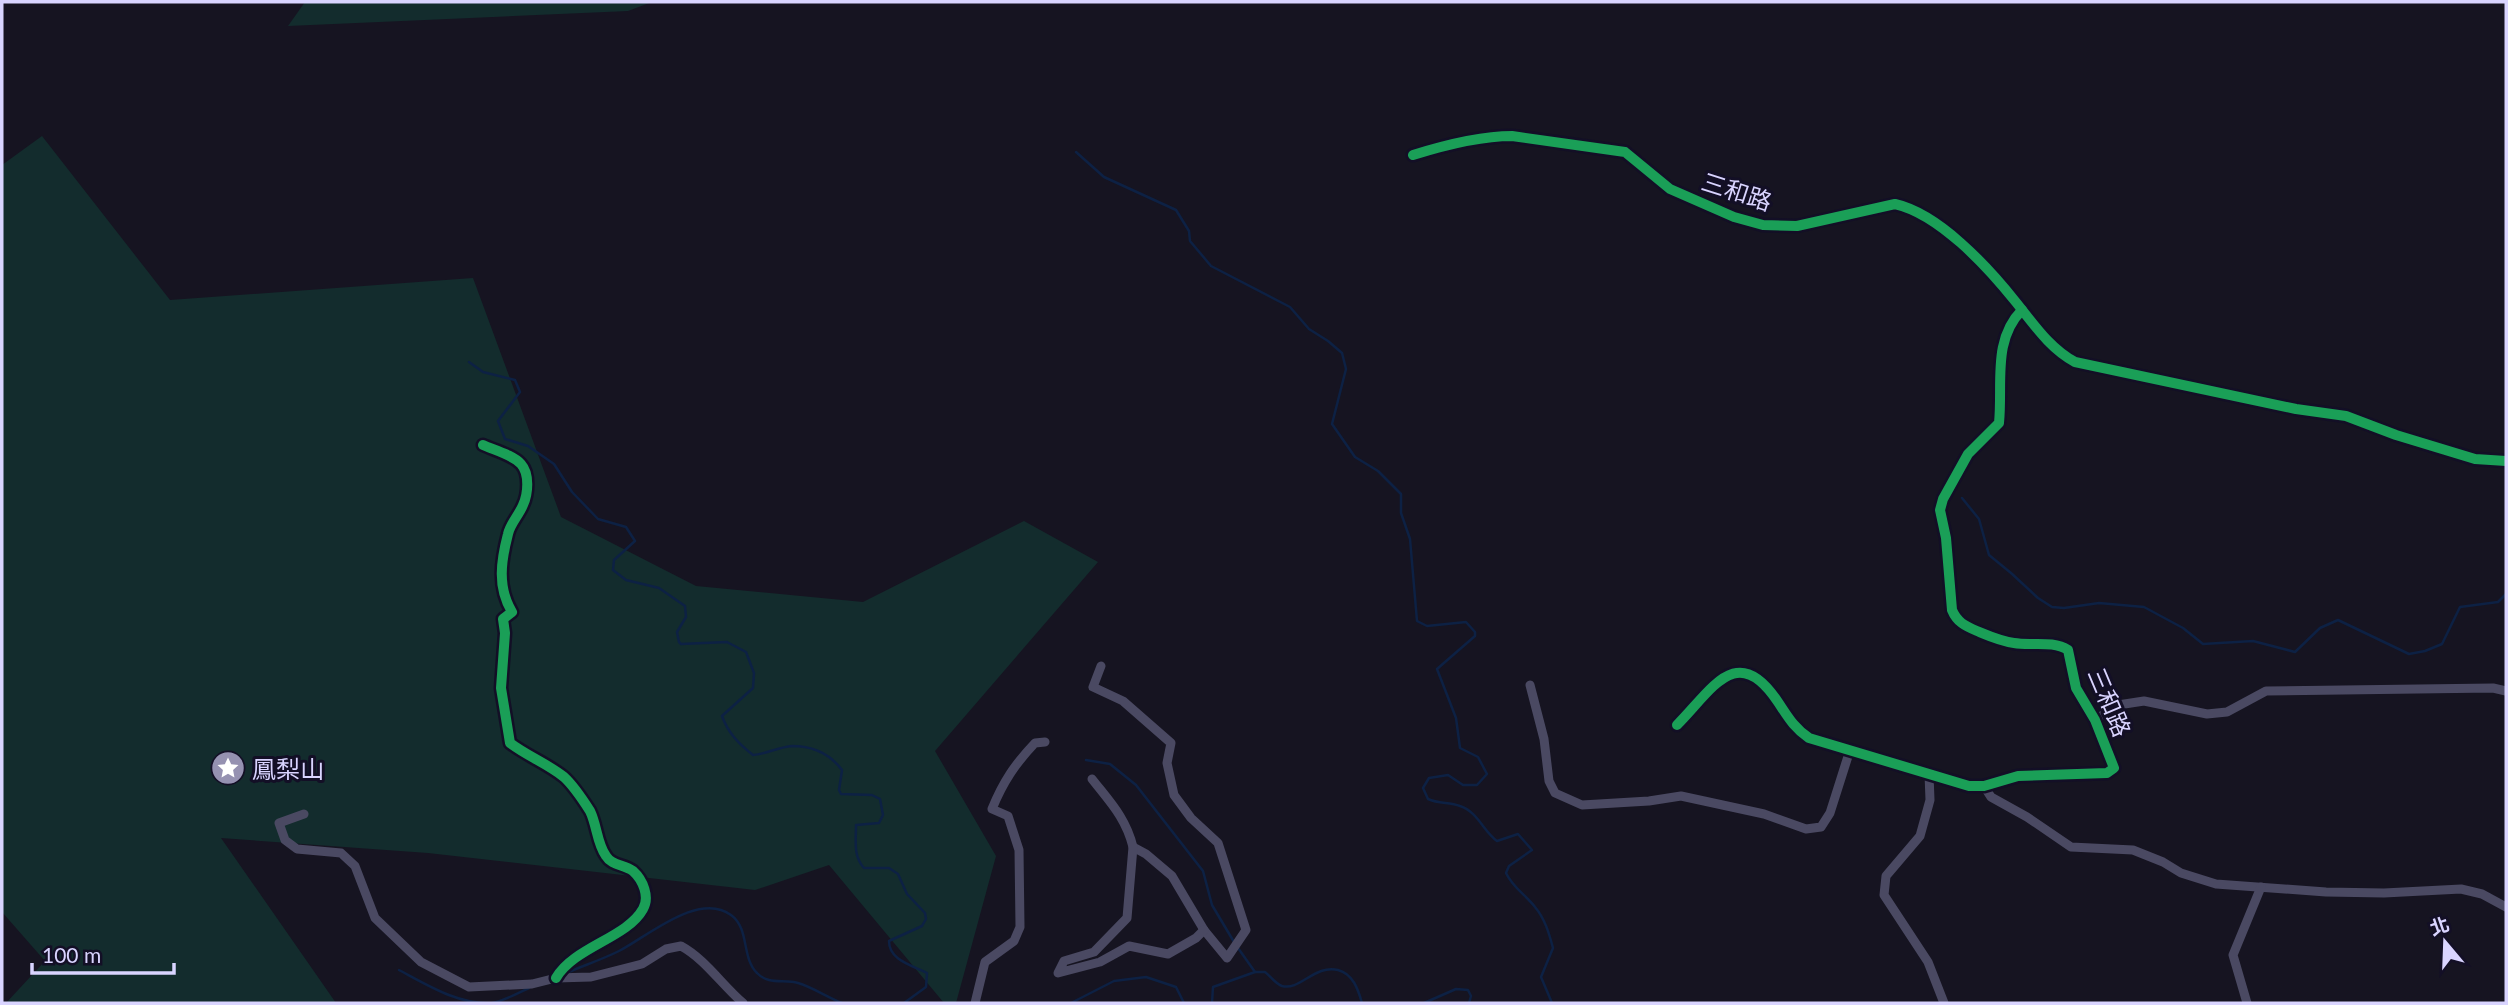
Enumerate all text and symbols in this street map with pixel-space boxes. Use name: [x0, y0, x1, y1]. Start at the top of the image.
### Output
street label: 三和路: [1698, 166, 1776, 216]
street label: 三和路: [2083, 663, 2137, 741]
place icon: 鳳梨山: [209, 749, 247, 787]
place label: 鳳梨山: [252, 754, 324, 783]
north arrow: [2410, 907, 2480, 977]
text: 北: [2427, 911, 2452, 939]
scale bar: [32, 932, 173, 976]
text: 100 m: [42, 942, 101, 967]

